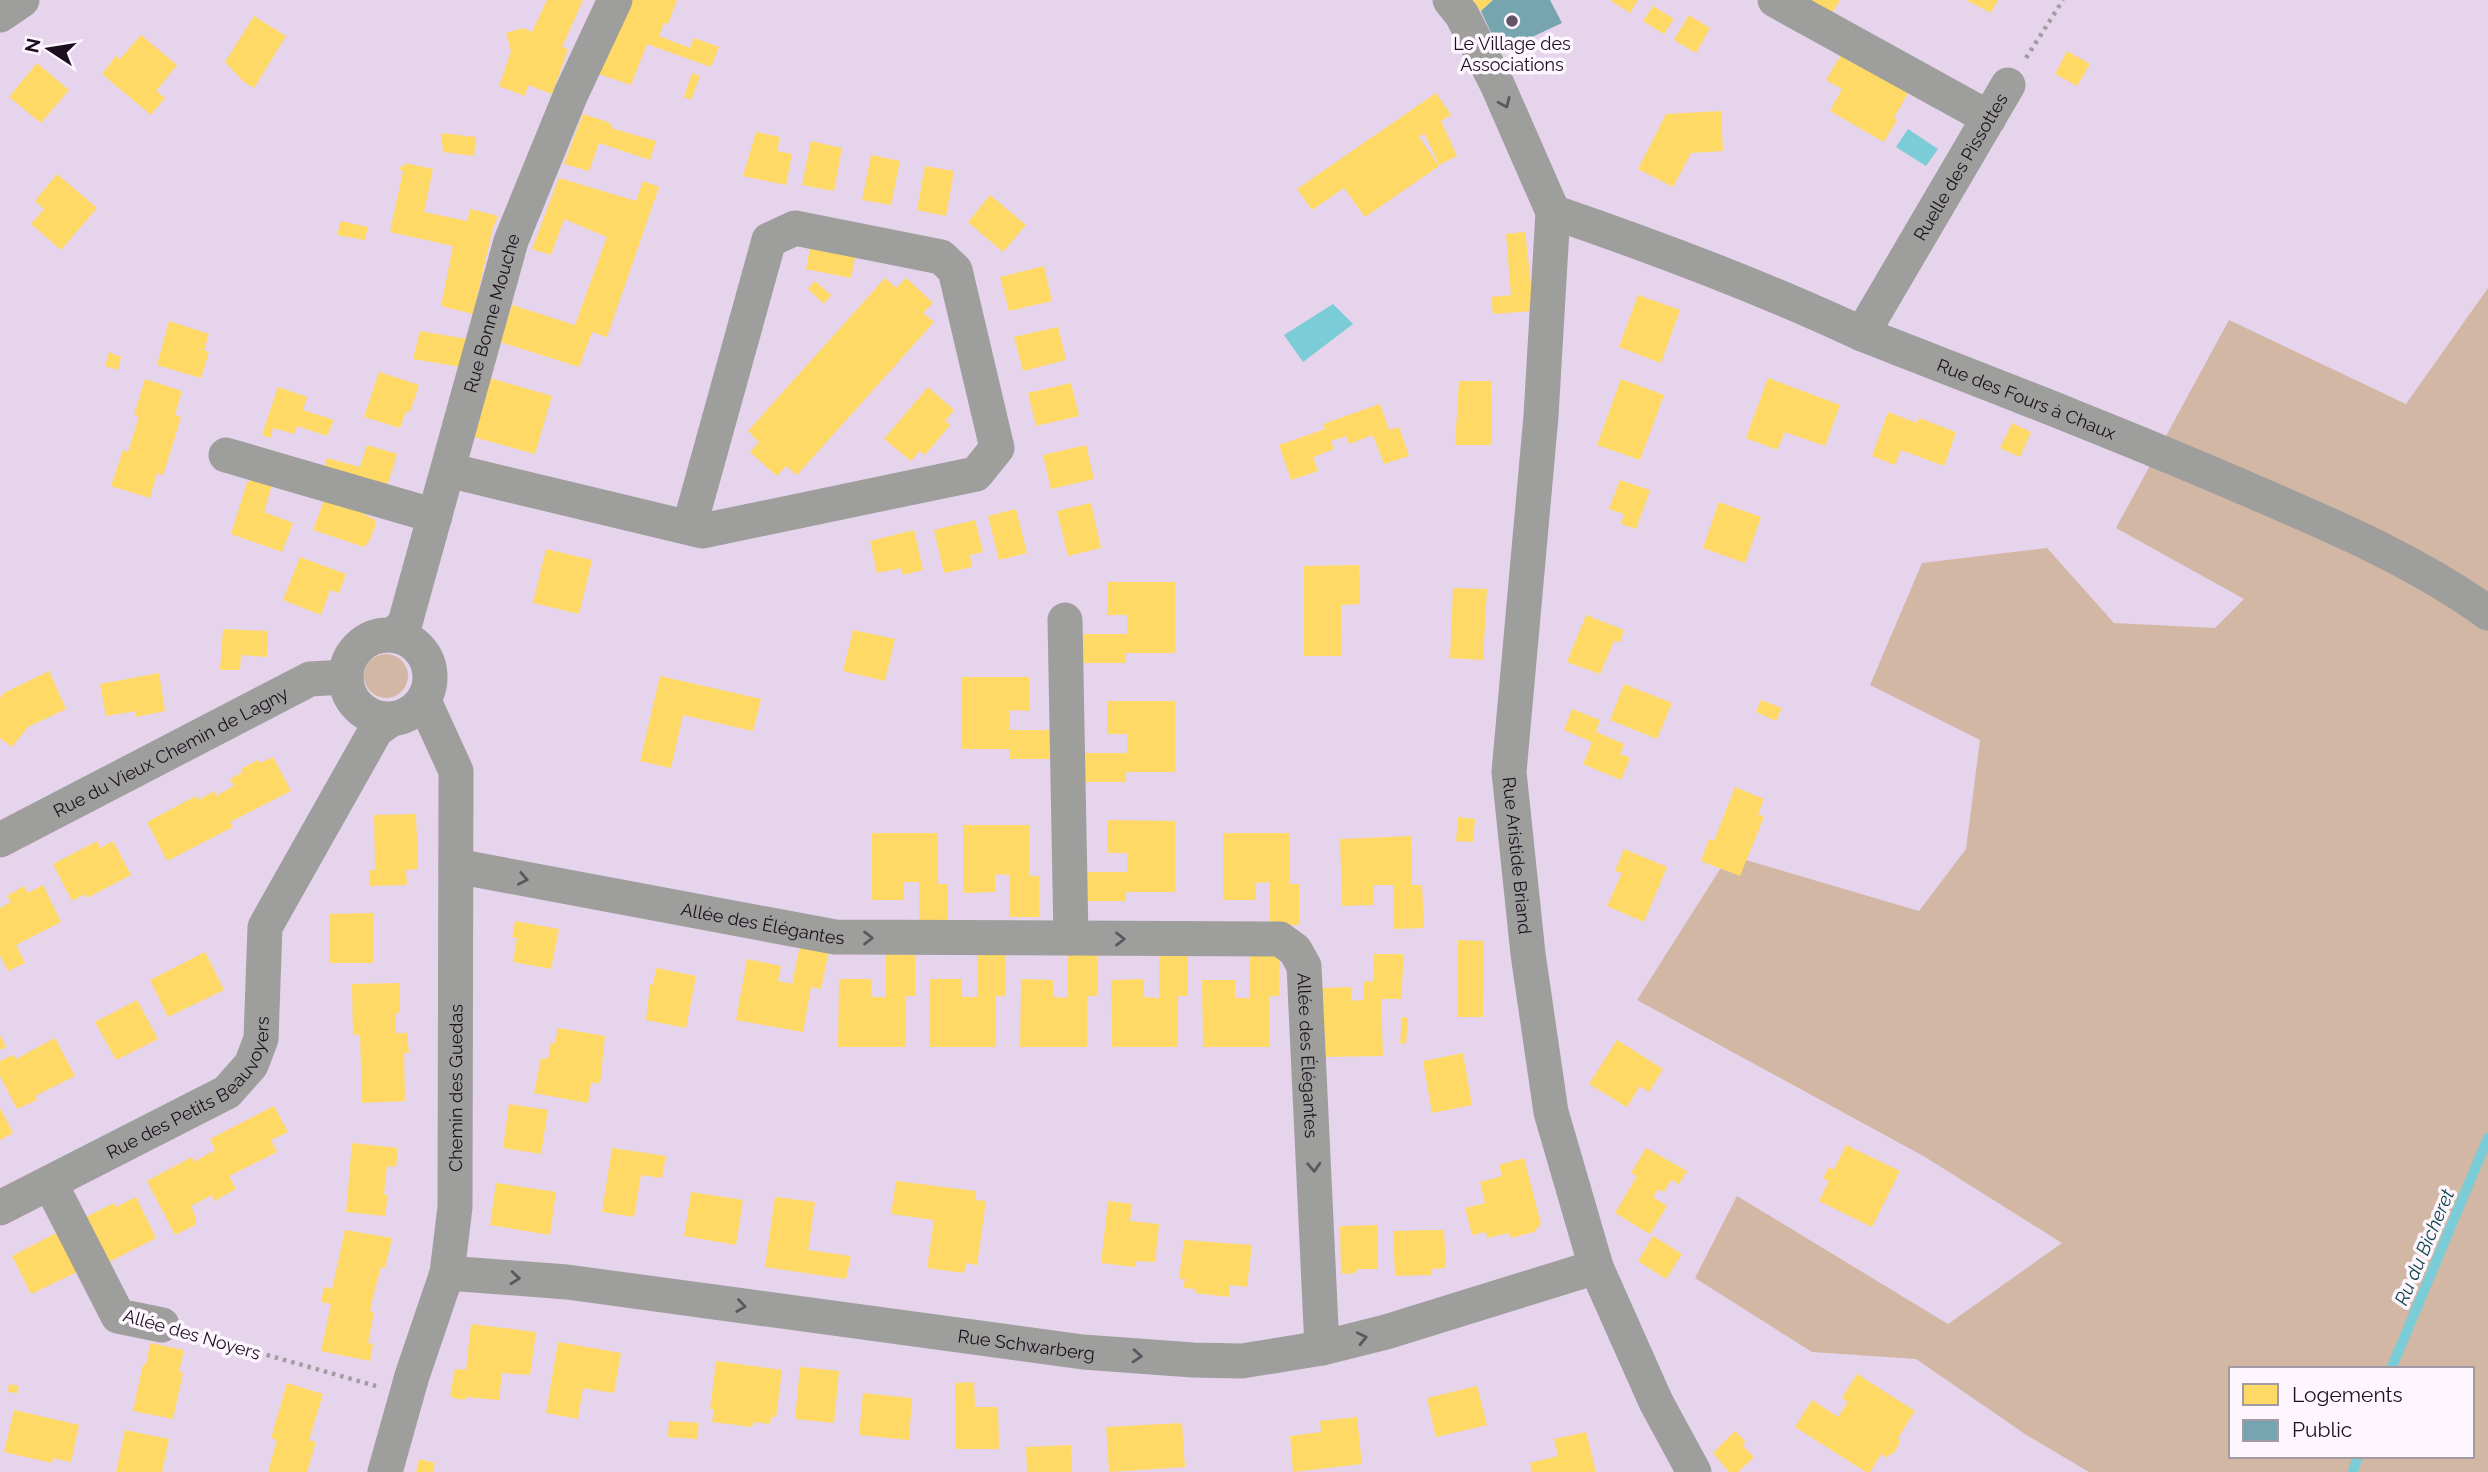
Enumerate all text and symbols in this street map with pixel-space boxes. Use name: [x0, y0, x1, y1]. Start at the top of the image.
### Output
marker: Le Village des Associations: [1504, 13, 1520, 29]
north arrow: [14, 14, 84, 84]
place label: Le Village des Associations: [1453, 33, 1571, 75]
text: N: [20, 36, 45, 55]
street label: Ruelle des Pissottes: [1909, 89, 2012, 244]
one-way arrow: [1497, 96, 1511, 108]
street label: Rue Bonne Mouche: [459, 230, 524, 395]
street label: Rue des Fours à Chaux: [1934, 354, 2119, 443]
street label: Rue du Vieux Chemin de Lagny: [50, 682, 291, 821]
street label: Rue Aristide Briand: [1499, 776, 1536, 935]
one-way arrow: [517, 871, 529, 886]
street label: Allée des Élégantes: [679, 898, 845, 948]
one-way arrow: [863, 930, 874, 946]
one-way arrow: [1115, 931, 1126, 947]
street label: Allée des Élégantes: [1294, 972, 1323, 1139]
street label: Chemin des Guedas: [445, 1004, 466, 1172]
street label: Rue des Petits Beauvoyers: [102, 1016, 272, 1163]
one-way arrow: [1306, 1162, 1321, 1173]
water label: Ru du Bicheret: [2390, 1185, 2459, 1308]
one-way arrow: [510, 1270, 521, 1285]
one-way arrow: [735, 1298, 747, 1313]
street label: Allée des Noyers: [121, 1304, 263, 1364]
street label: Rue Schwarberg: [957, 1325, 1096, 1363]
one-way arrow: [1356, 1332, 1368, 1346]
one-way arrow: [1131, 1348, 1142, 1363]
legend: [2229, 1367, 2474, 1458]
text: Logements: [2292, 1382, 2403, 1407]
text: Public: [2292, 1417, 2352, 1442]

